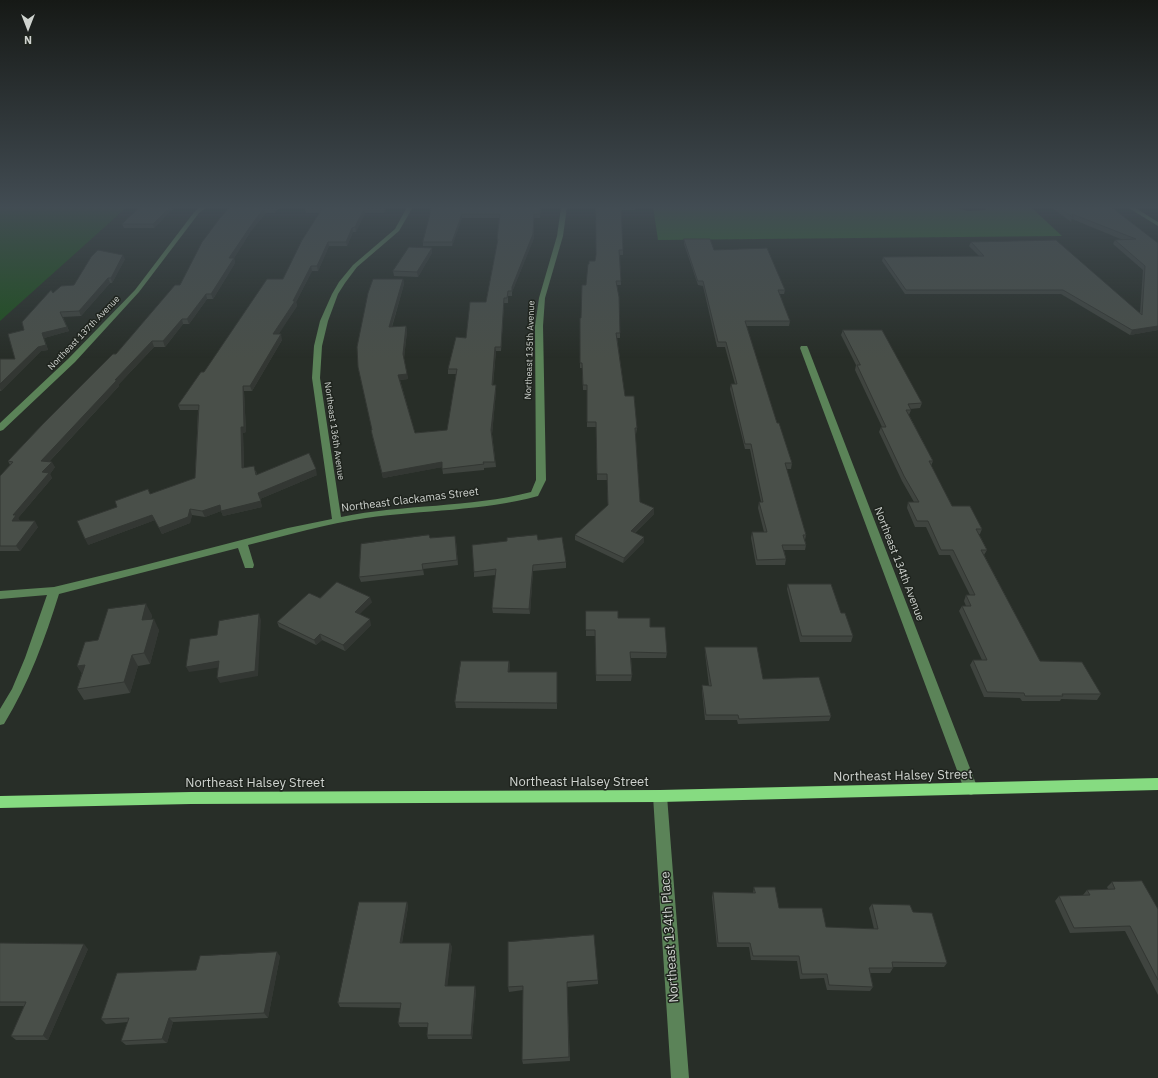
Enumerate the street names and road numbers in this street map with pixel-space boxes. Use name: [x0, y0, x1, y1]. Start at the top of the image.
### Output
street label: Northeast 137th Avenue: [46, 294, 122, 372]
street label: Northeast 135th Avenue: [523, 300, 537, 400]
street label: Northeast 136th Avenue: [322, 381, 346, 481]
street label: Northeast Clackamas Street: [341, 485, 479, 515]
street label: Northeast 134th Avenue: [871, 505, 927, 623]
street label: Northeast Halsey Street: [833, 767, 973, 785]
street label: Northeast Halsey Street: [509, 774, 649, 790]
street label: Northeast Halsey Street: [185, 775, 325, 791]
street label: Northeast 134th Place: [658, 871, 682, 1003]

